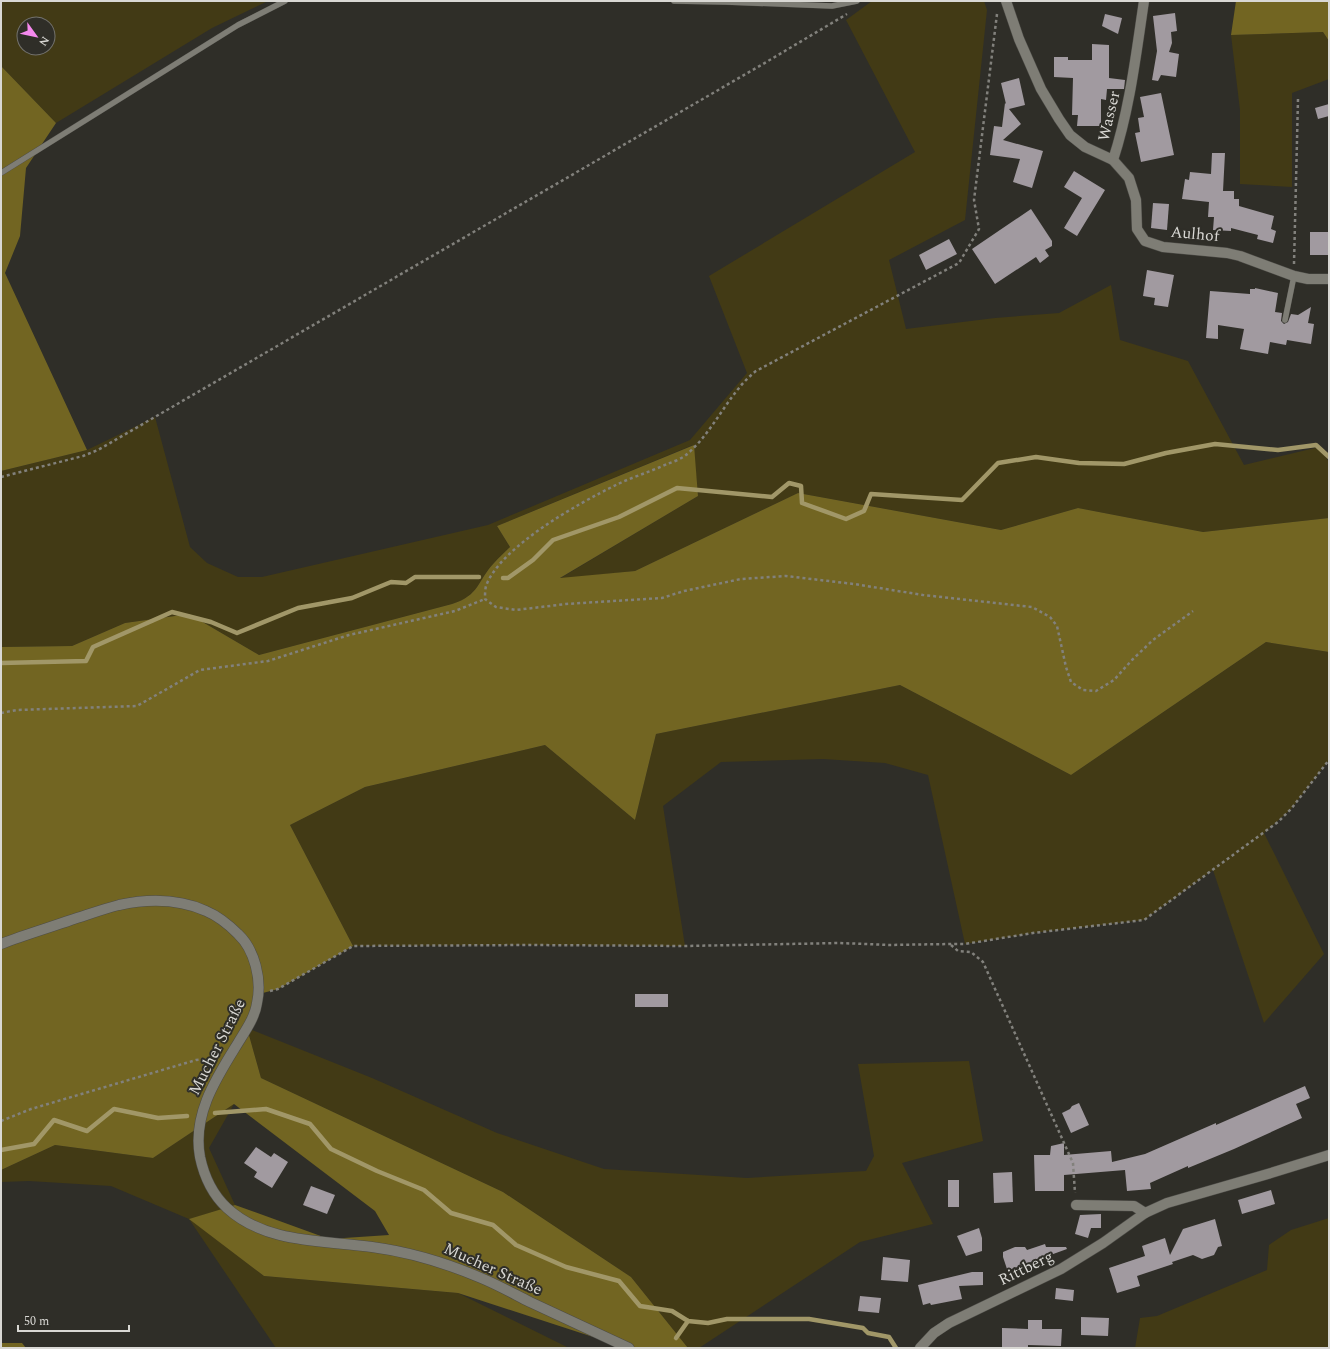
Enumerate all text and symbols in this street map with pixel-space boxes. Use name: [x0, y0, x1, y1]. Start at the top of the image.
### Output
north arrow: [16, 16, 56, 56]
text: N: [34, 33, 54, 50]
street label: Wasser: [1092, 88, 1126, 144]
street label: Aulhof: [1170, 220, 1222, 248]
street label: Mucher Straße: [182, 995, 252, 1099]
street label: Mucher Straße: [440, 1237, 546, 1301]
street label: Rittberg: [994, 1244, 1058, 1292]
scale bar: [18, 1307, 129, 1333]
text: 50 m: [24, 1312, 49, 1331]

